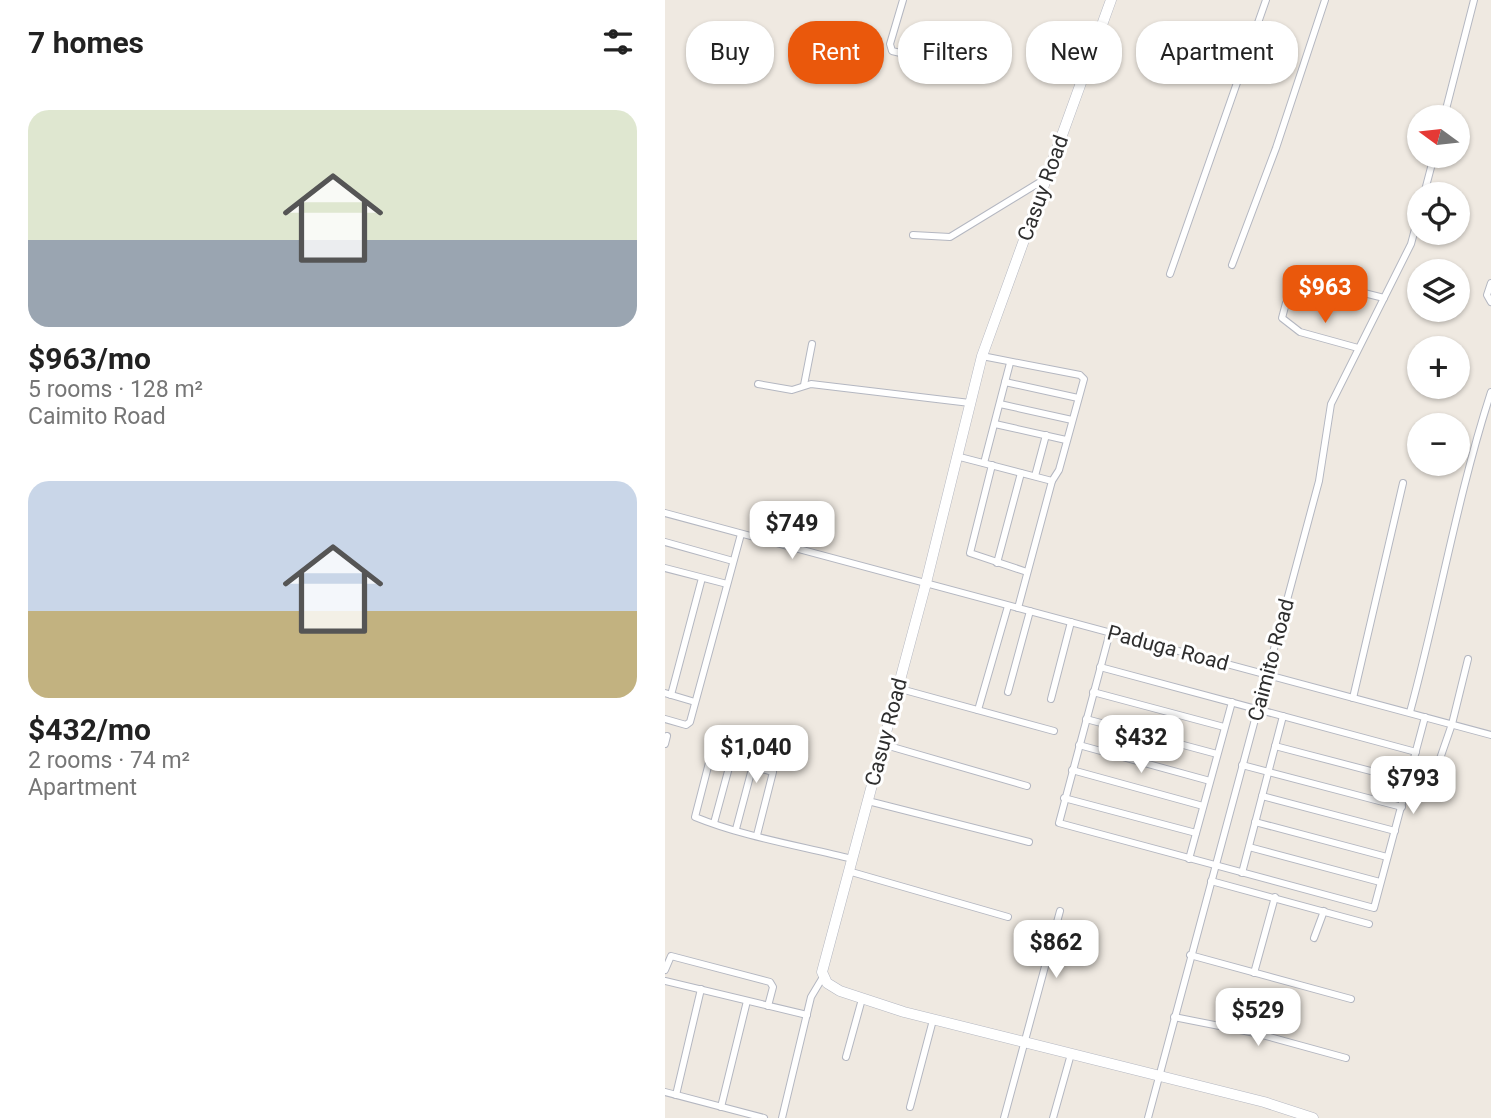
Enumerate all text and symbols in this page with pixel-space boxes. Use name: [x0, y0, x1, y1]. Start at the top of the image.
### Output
chip: Buy: [686, 21, 774, 84]
chip: Rent: [788, 21, 884, 84]
chip: Filters: [898, 21, 1012, 84]
chip: New: [1026, 21, 1122, 84]
chip: Apartment: [1136, 21, 1298, 84]
icon: filters: [599, 23, 637, 61]
text: 7 homes: [28, 25, 144, 60]
north arrow: [1407, 105, 1470, 168]
map controls: [1407, 105, 1470, 476]
street label: Casuy Road: [1013, 132, 1073, 244]
icon: home: [270, 155, 396, 281]
button: locate: [1407, 182, 1470, 245]
button: layers: [1407, 259, 1470, 322]
pin: $963: [1284, 266, 1366, 325]
text: $963: [1299, 274, 1351, 301]
button: +: [1407, 336, 1470, 399]
text: $963/mo: [28, 341, 151, 376]
text: 5 rooms · 128 m²: [28, 376, 203, 403]
text: Caimito Road: [28, 403, 166, 430]
button: −: [1407, 413, 1470, 476]
pin: $749: [751, 502, 833, 561]
text: $749: [766, 510, 818, 537]
icon: home: [270, 526, 396, 652]
street label: Caimito Road: [1243, 596, 1299, 724]
street label: Paduga Road: [1105, 620, 1231, 676]
street label: Casuy Road: [860, 675, 912, 789]
text: $432/mo: [28, 712, 151, 747]
pin: $432: [1100, 716, 1182, 775]
text: $432: [1115, 724, 1167, 751]
pin: $1,040: [699, 726, 813, 785]
text: $1,040: [720, 734, 792, 761]
text: 2 rooms · 74 m²: [28, 747, 190, 774]
pin: $793: [1372, 756, 1454, 816]
text: $793: [1387, 765, 1439, 792]
text: Apartment: [28, 774, 137, 801]
pin: $862: [1015, 920, 1097, 980]
text: $862: [1030, 929, 1082, 956]
pin: $529: [1217, 988, 1299, 1048]
text: $529: [1232, 997, 1284, 1024]

